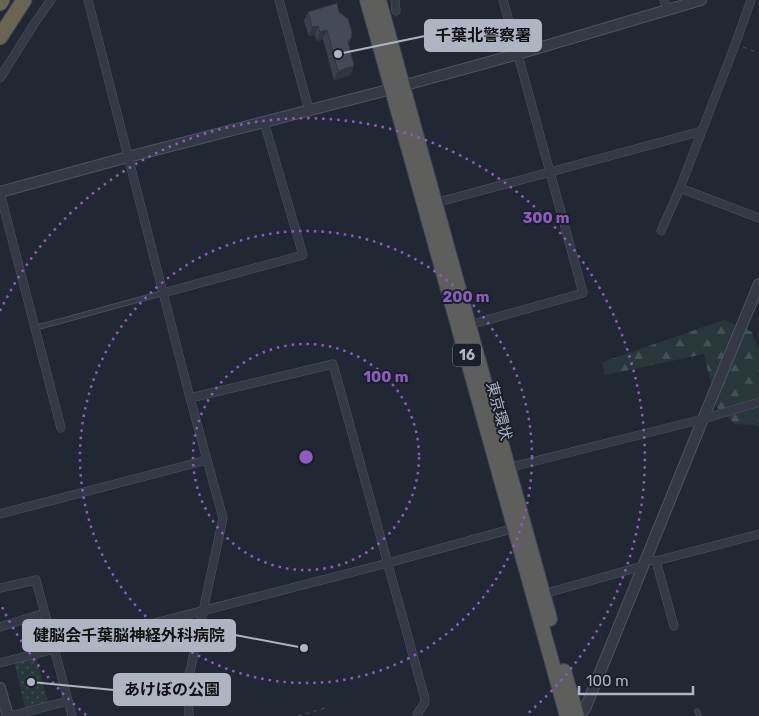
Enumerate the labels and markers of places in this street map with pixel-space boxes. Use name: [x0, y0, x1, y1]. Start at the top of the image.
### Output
callout: 千葉北警察署: [425, 20, 541, 51]
centre of rings: [297, 448, 315, 466]
callout: 健脳会千葉脳神経外科病院: [23, 620, 235, 651]
callout: あけぼの公園: [114, 674, 230, 705]

